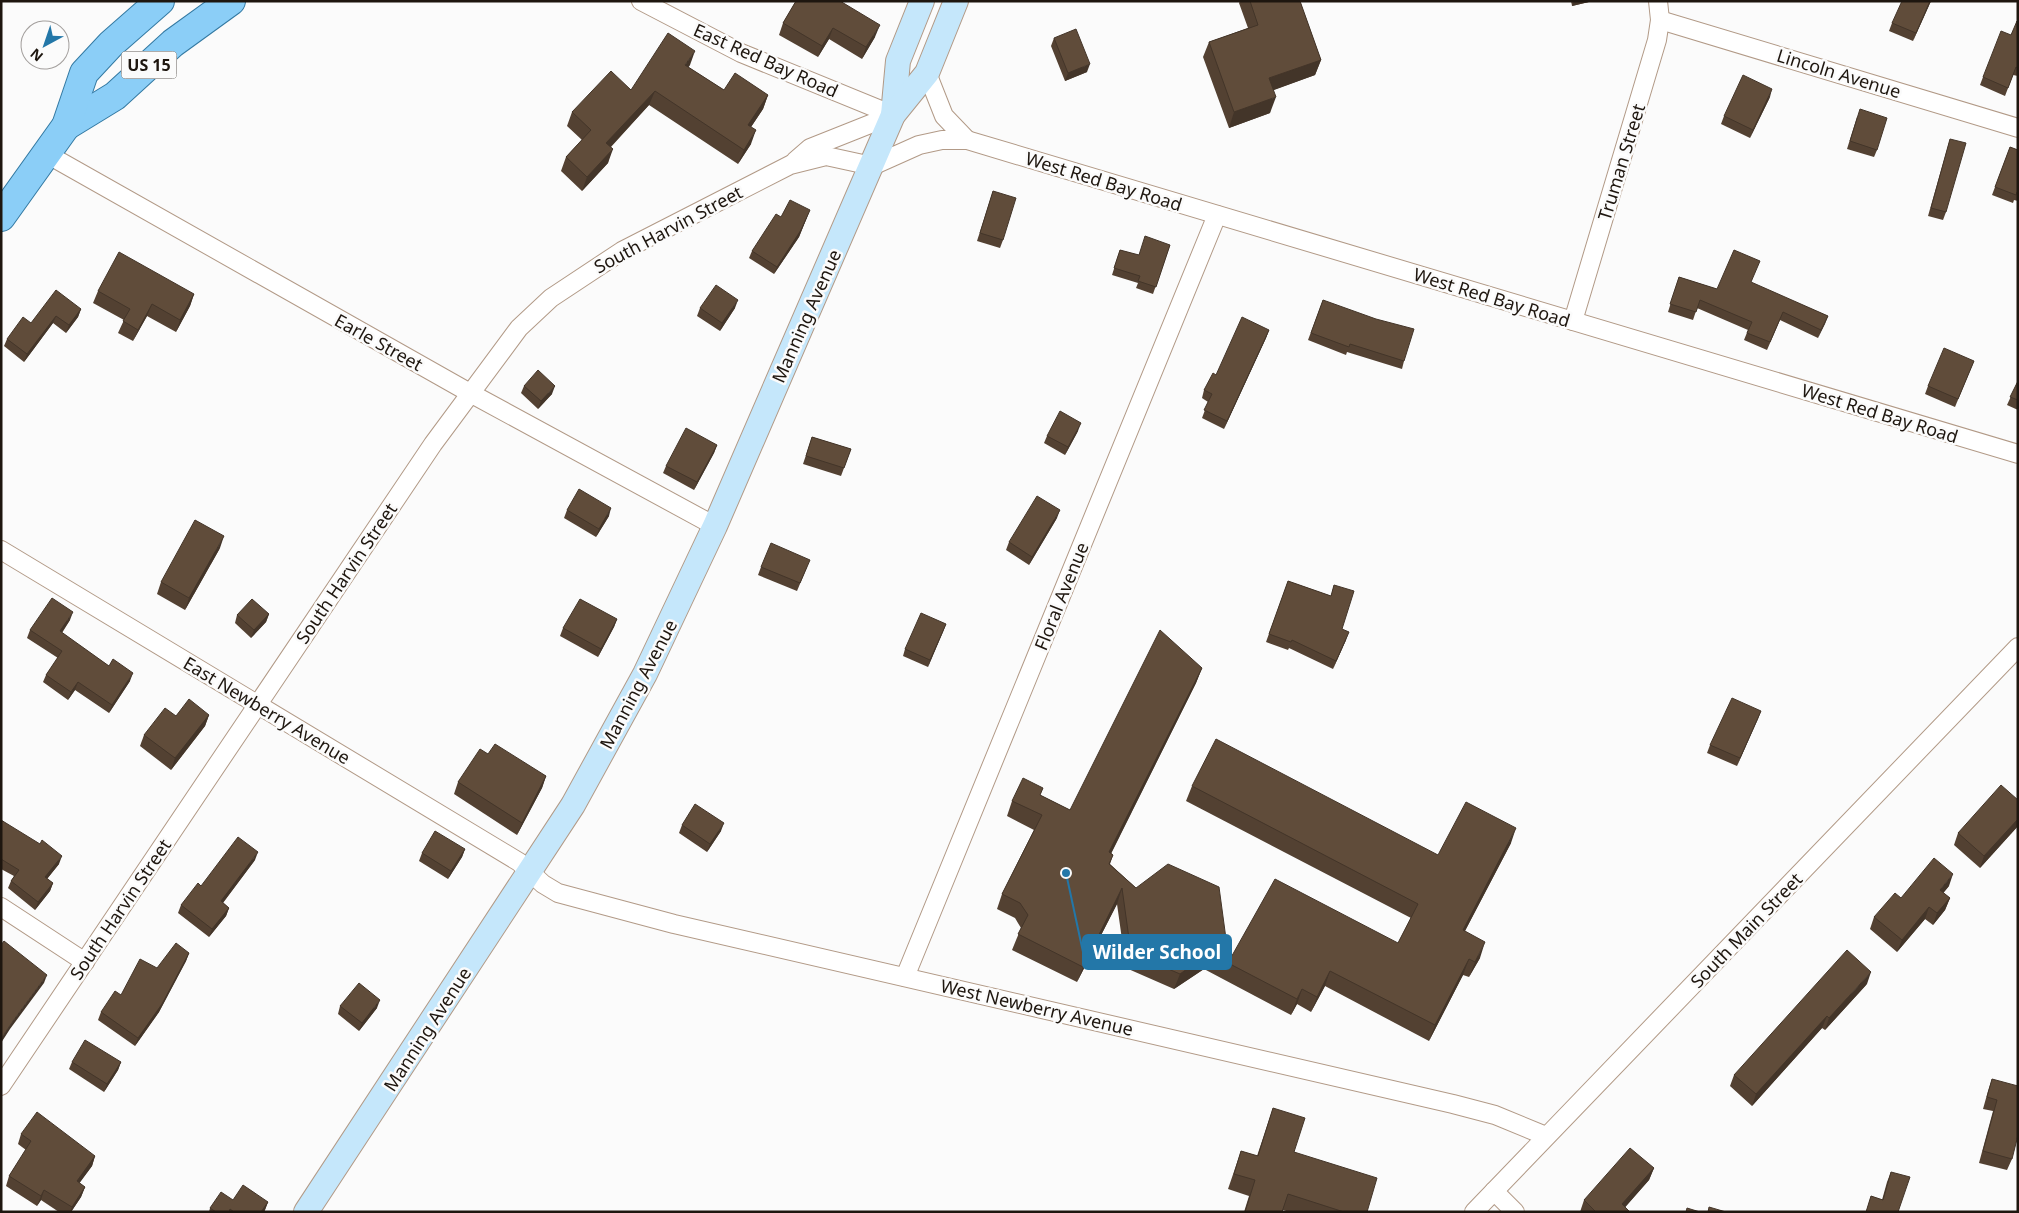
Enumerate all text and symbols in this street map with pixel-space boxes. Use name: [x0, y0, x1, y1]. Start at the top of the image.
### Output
street label: East Red Bay Road: [690, 17, 842, 103]
north arrow: [20, 20, 70, 70]
street label: Lincoln Avenue: [1774, 43, 1904, 103]
text: N: [26, 44, 47, 66]
road number: US 15: [122, 52, 176, 78]
street label: Truman Street: [1592, 100, 1650, 223]
street label: West Red Bay Road: [1023, 146, 1185, 216]
street label: South Harvin Street: [590, 179, 747, 278]
street label: Manning Avenue: [766, 246, 846, 386]
street label: West Red Bay Road: [1411, 262, 1573, 332]
street label: Earle Street: [331, 308, 428, 376]
street label: West Red Bay Road: [1799, 378, 1961, 448]
street label: South Harvin Street: [290, 498, 402, 648]
street label: Floral Avenue: [1028, 538, 1094, 654]
street label: Manning Avenue: [594, 615, 682, 753]
street label: East Newberry Avenue: [179, 651, 355, 769]
street label: South Harvin Street: [64, 834, 176, 984]
street label: South Main Street: [1685, 867, 1808, 993]
callout: Wilder School: [1083, 935, 1231, 969]
text: Wilder School: [1093, 939, 1221, 965]
street label: Manning Avenue: [378, 962, 476, 1096]
street label: West Newberry Avenue: [938, 973, 1136, 1041]

